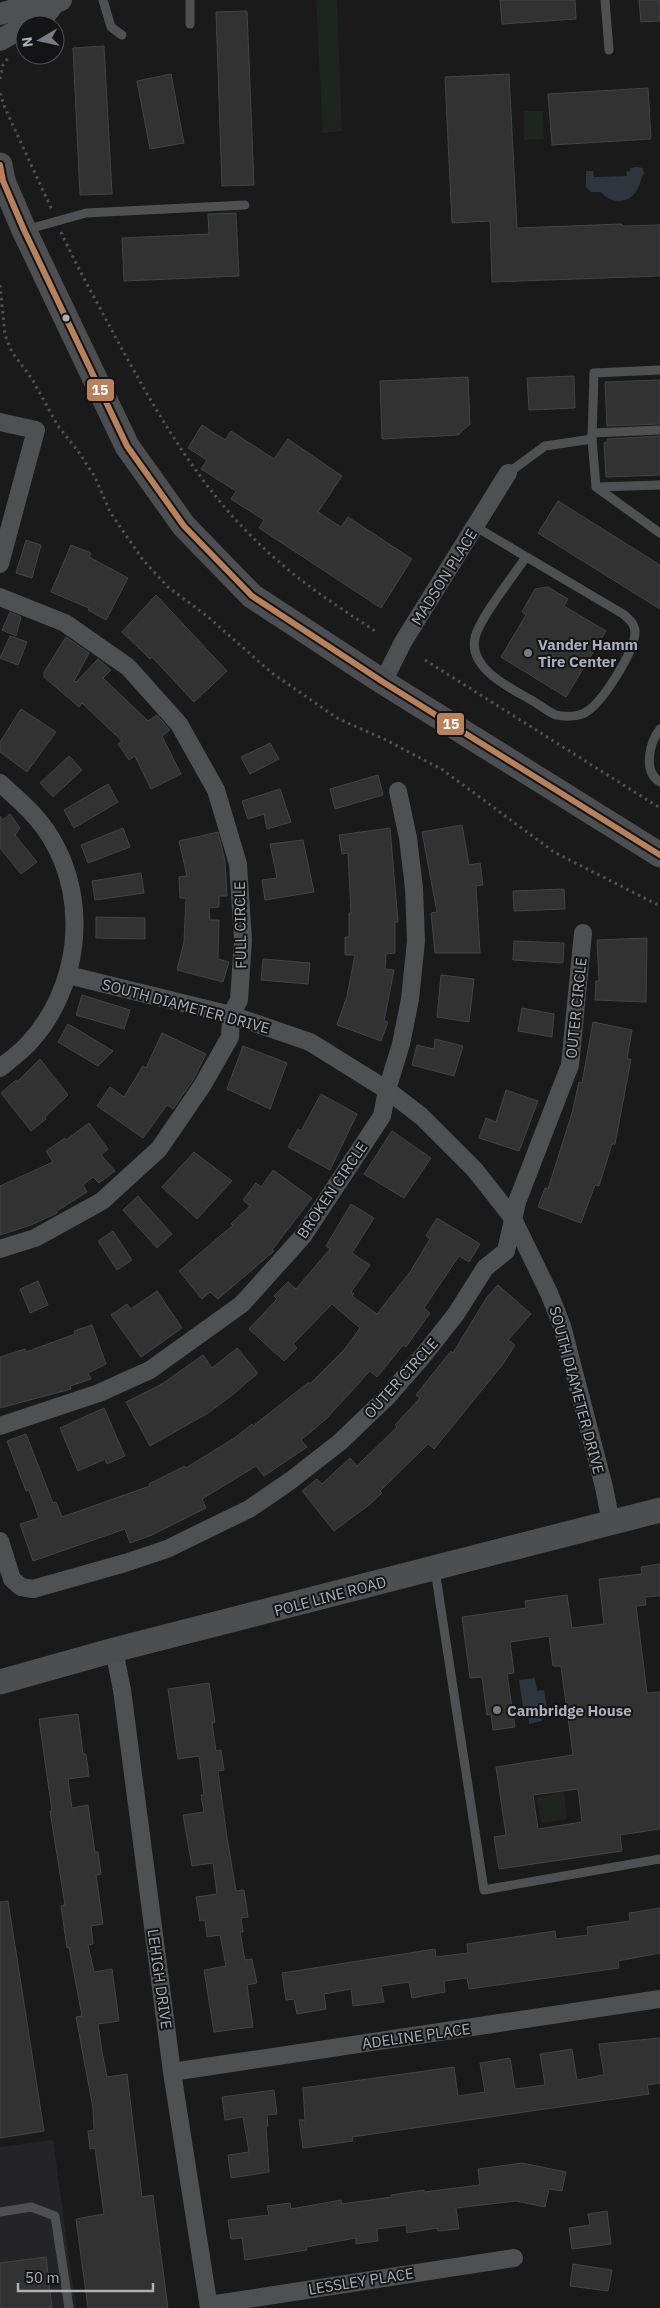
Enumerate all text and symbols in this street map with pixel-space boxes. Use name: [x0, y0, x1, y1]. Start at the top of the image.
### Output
north arrow: [15, 15, 65, 65]
text: N: [17, 36, 37, 48]
unlabelled marker: [61, 313, 71, 323]
line badge: 15: [86, 378, 115, 402]
text: 15: [92, 381, 108, 399]
street label: MADSON PLACE: [407, 525, 481, 629]
place label: Vander Hamm Tire Center: [538, 635, 638, 671]
marker: Vander Hamm Tire Center: [522, 647, 534, 659]
line badge: 15: [436, 712, 465, 736]
text: 15: [443, 715, 459, 733]
street label: FULL CIRCLE: [230, 881, 250, 969]
street label: OUTER CIRCLE: [561, 956, 591, 1060]
street label: SOUTH DIAMETER DRIVE: [100, 974, 272, 1038]
street label: BROKEN CIRCLE: [293, 1138, 371, 1242]
street label: SOUTH DIAMETER DRIVE: [545, 1304, 609, 1476]
street label: OUTER CIRCLE: [360, 1334, 442, 1422]
street label: POLE LINE ROAD: [272, 1572, 388, 1620]
place label: Cambridge House: [507, 1701, 632, 1720]
marker: Cambridge House: [491, 1704, 503, 1716]
street label: LEHIGH DRIVE: [144, 1928, 176, 2030]
street label: ADELINE PLACE: [361, 2019, 471, 2053]
scale bar: [18, 2260, 152, 2292]
street label: LESSLEY PLACE: [307, 2263, 415, 2299]
text: 50 m: [25, 2268, 60, 2287]

